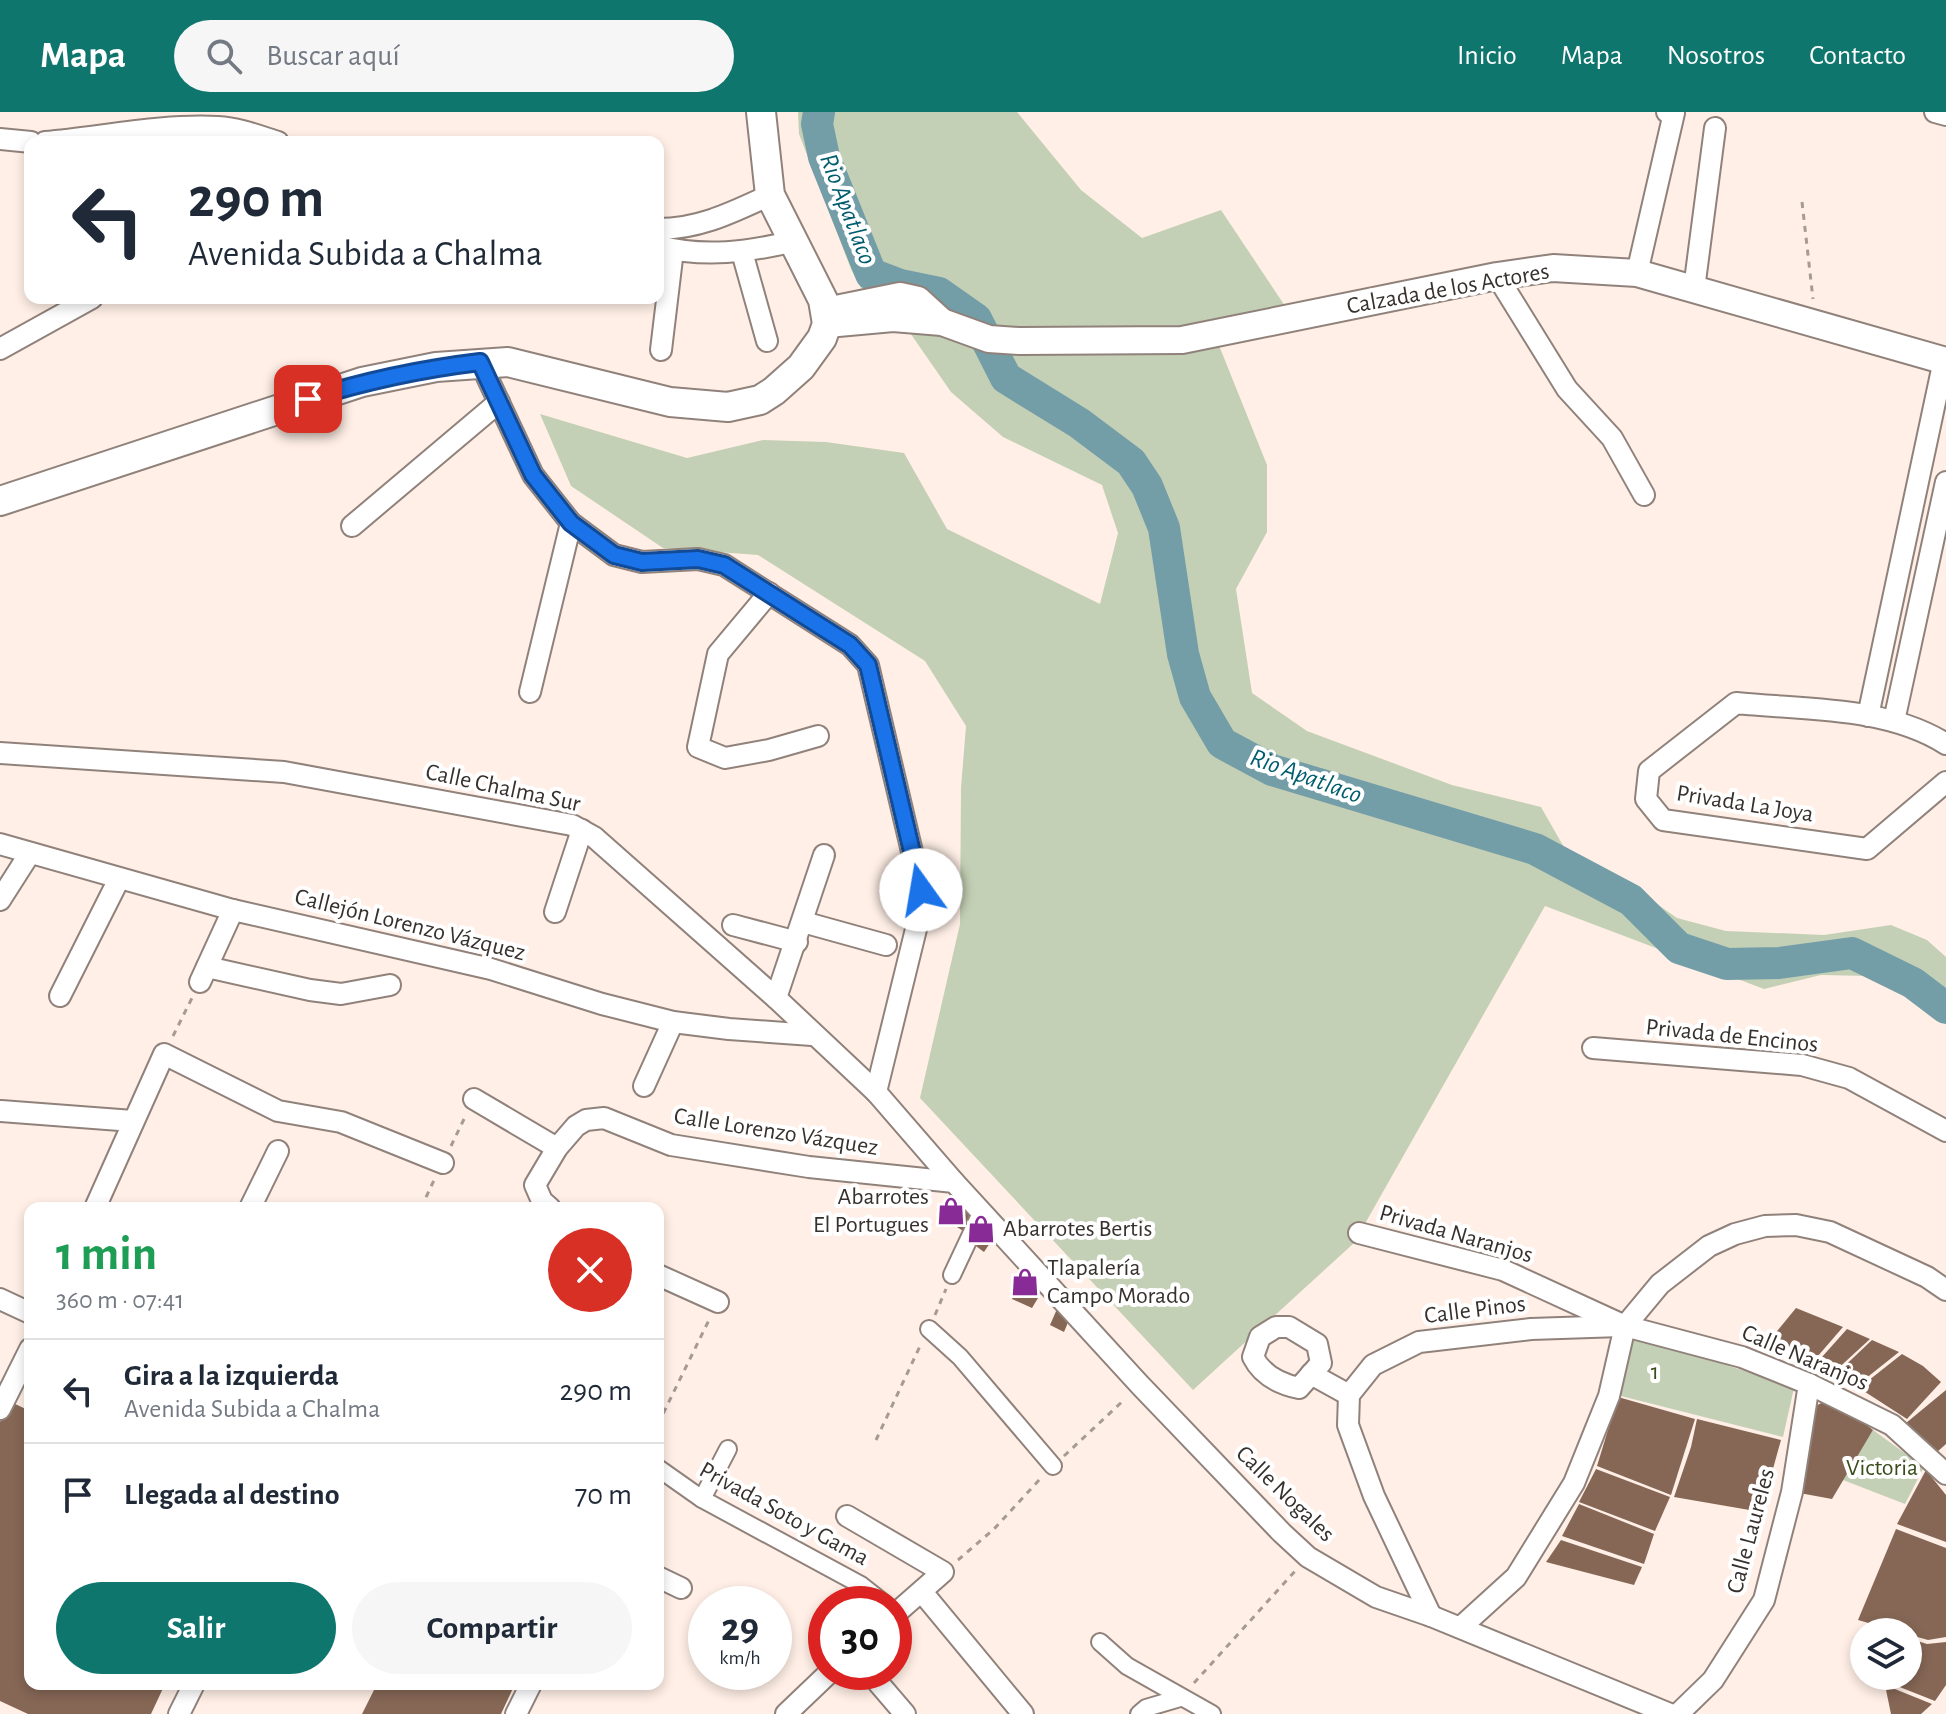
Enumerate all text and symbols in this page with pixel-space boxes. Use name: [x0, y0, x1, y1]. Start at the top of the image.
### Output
search box: [174, 20, 734, 92]
icon: search: [202, 34, 246, 78]
text: Mapa: [40, 37, 126, 75]
text: Buscar aquí: [266, 41, 400, 71]
text: Inicio: [1457, 42, 1517, 70]
text: Mapa: [1561, 42, 1623, 70]
text: Nosotros: [1667, 42, 1765, 70]
text: Contacto: [1809, 42, 1906, 70]
water label: Rio Apatlaco: [815, 150, 881, 268]
icon: left: [56, 168, 160, 272]
text: 290 m: [188, 171, 324, 227]
text: Avenida Subida a Chalma: [188, 236, 543, 272]
street label: Calzada de los Actores: [1345, 259, 1551, 319]
pin: [274, 365, 342, 433]
icon: arrive: [286, 377, 330, 421]
water label: Rio Apatlaco: [1247, 744, 1365, 808]
street label: Calle Chalma Sur: [423, 760, 583, 816]
street label: Privada La Joya: [1675, 781, 1815, 827]
position arrow: [879, 848, 963, 932]
street label: Callejón Lorenzo Vázquez: [292, 885, 528, 965]
street label: Privada de Encinos: [1645, 1015, 1819, 1057]
street label: Calle Lorenzo Vázquez: [672, 1104, 880, 1160]
place label: Abarrotes El Portugues: [813, 1185, 929, 1237]
shop icon: Abarrotes El Portugues: [936, 1196, 966, 1226]
street label: Privada Naranjos: [1376, 1201, 1536, 1267]
shop icon: Abarrotes Bertis: [966, 1214, 996, 1244]
place label: Abarrotes Bertis: [1003, 1217, 1152, 1241]
button: close: [548, 1228, 632, 1312]
text: 1 min: [56, 1231, 157, 1279]
place label: Tlapalería Campo Morado: [1047, 1256, 1190, 1308]
shop icon: Tlapalería Campo Morado: [1010, 1267, 1040, 1297]
text: 360 m · 07:41: [56, 1287, 184, 1313]
street label: Calle Pinos: [1423, 1292, 1527, 1328]
street label: Calle Naranjos: [1738, 1321, 1872, 1395]
park label: 1: [1651, 1360, 1659, 1384]
text: Gira a la izquierda: [124, 1361, 339, 1391]
icon: left: [56, 1369, 100, 1413]
text: 290 m: [559, 1376, 632, 1406]
text: Avenida Subida a Chalma: [124, 1396, 380, 1422]
street label: Calle Nogales: [1231, 1441, 1339, 1547]
park label: Victoria: [1846, 1456, 1918, 1480]
street label: Privada Soto y Gama: [695, 1458, 873, 1570]
street label: Calle Laureles: [1723, 1466, 1779, 1596]
icon: arrive: [56, 1473, 100, 1517]
text: Llegada al destino: [124, 1480, 340, 1510]
text: 70 m: [575, 1480, 632, 1510]
button: Salir: [56, 1582, 336, 1674]
button: Compartir: [352, 1582, 632, 1674]
speed limit sign: 30: [808, 1586, 912, 1690]
text: 29: [721, 1608, 759, 1648]
map controls: [1850, 1618, 1922, 1690]
button: layers: [1850, 1618, 1922, 1690]
text: km/h: [719, 1648, 761, 1668]

